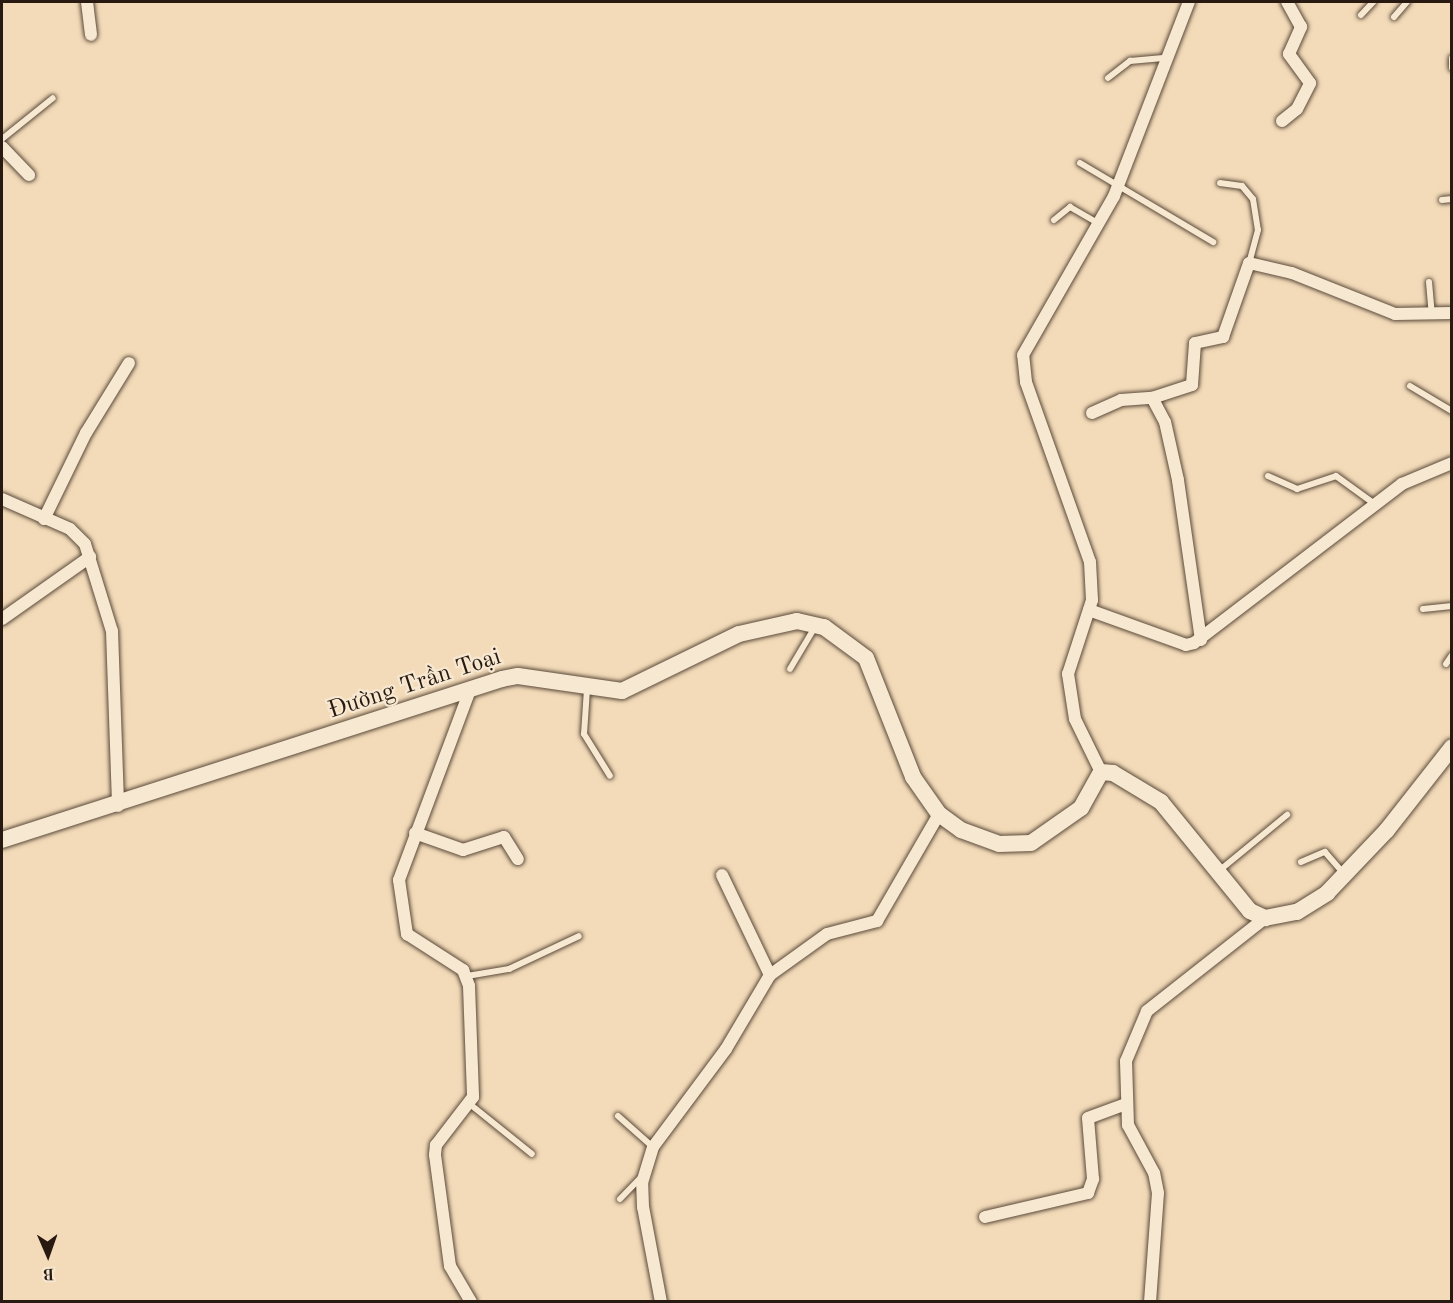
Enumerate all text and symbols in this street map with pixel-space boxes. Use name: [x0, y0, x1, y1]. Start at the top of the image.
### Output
street label: Đường Trần Toại: [325, 643, 505, 727]
north arrow: [18, 1225, 78, 1285]
text: B: [43, 1265, 55, 1281]

